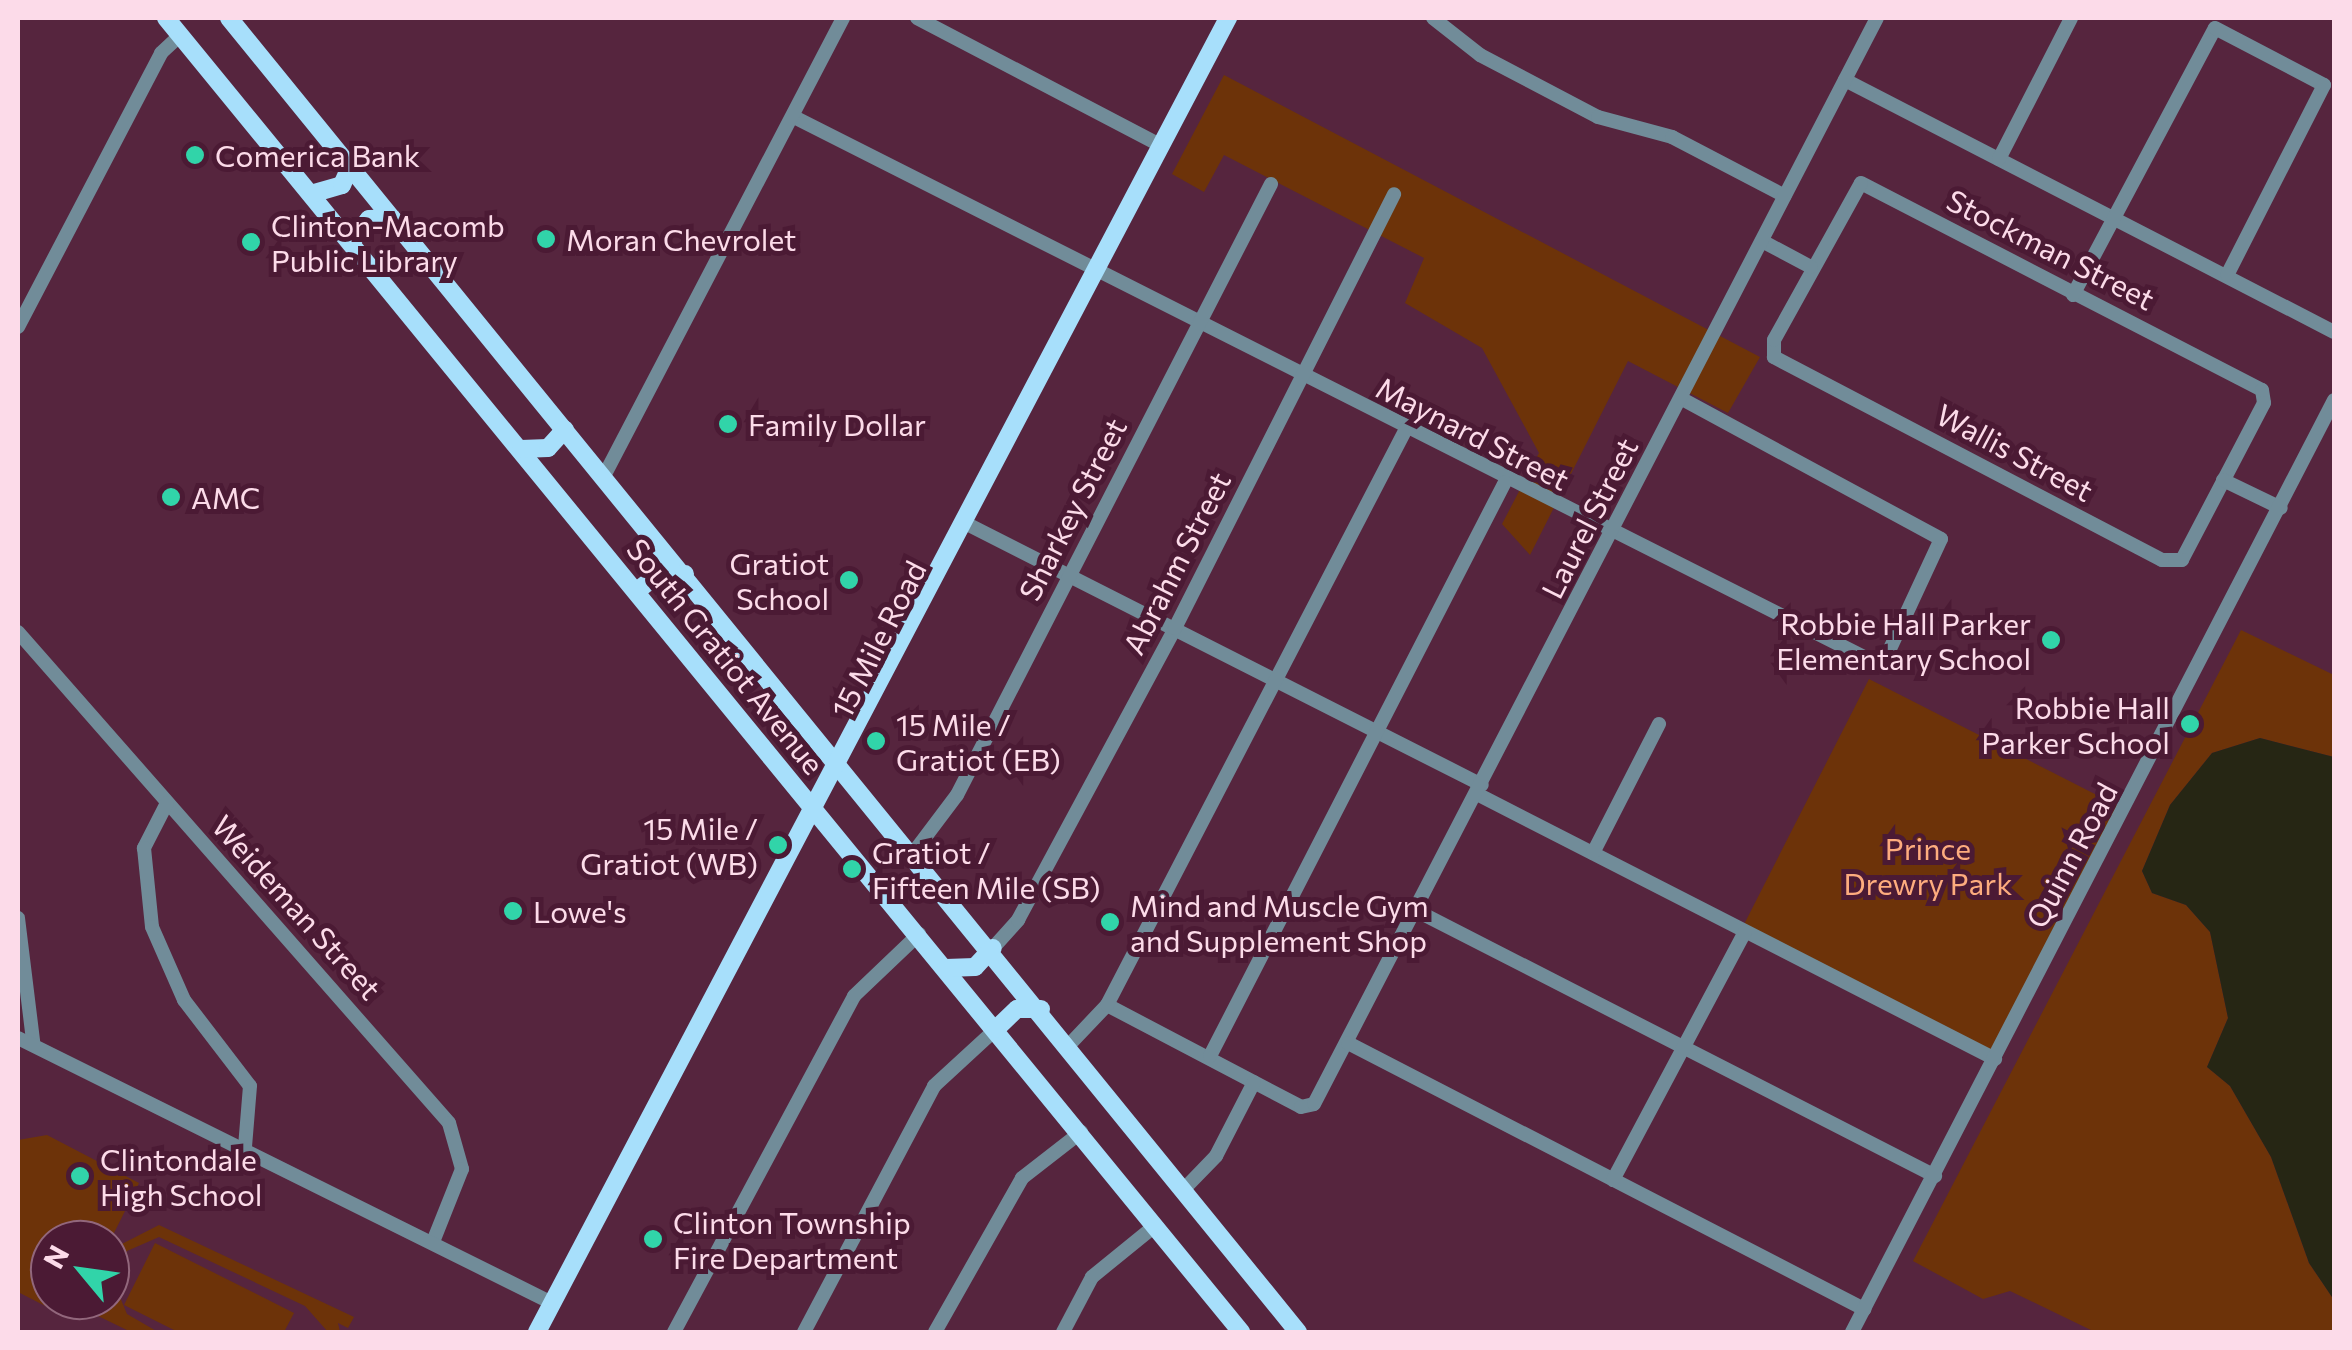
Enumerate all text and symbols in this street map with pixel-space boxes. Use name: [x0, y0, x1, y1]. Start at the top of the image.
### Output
place label: Comerica Bank: [215, 137, 420, 173]
marker: Comerica Bank: [184, 144, 206, 166]
street label: Stockman Street: [1941, 181, 2161, 317]
place label: Clinton-Macomb Public Library: [271, 207, 505, 278]
place label: Moran Chevrolet: [566, 221, 796, 257]
marker: Moran Chevrolet: [535, 228, 557, 250]
marker: Clinton-Macomb Public Library: [240, 231, 262, 253]
street label: Maynard Street: [1371, 369, 1575, 497]
street label: Wallis Street: [1931, 396, 2099, 508]
place label: Family Dollar: [748, 406, 926, 442]
street label: Sharkey Street: [1011, 412, 1133, 606]
marker: Family Dollar: [717, 413, 739, 435]
street label: Laurel Street: [1533, 432, 1645, 604]
street label: Abrahm Street: [1115, 466, 1237, 660]
place label: AMC: [191, 479, 260, 515]
marker: AMC: [160, 486, 182, 508]
street label: South Gratiot Avenue: [620, 531, 832, 781]
place label: Gratiot School: [730, 545, 829, 616]
street label: 15 Mile Road: [823, 554, 933, 724]
marker: Gratiot School: [838, 569, 860, 591]
place label: Robbie Hall Parker Elementary School: [1776, 605, 2031, 676]
marker: Robbie Hall Parker Elementary School: [2040, 629, 2062, 651]
place label: Robbie Hall Parker School: [1981, 689, 2170, 760]
place label: 15 Mile / Gratiot (EB): [896, 706, 1061, 776]
marker: Robbie Hall Parker School: [2179, 713, 2201, 735]
marker: 15 Mile / Gratiot (EB): [865, 730, 887, 752]
street label: Quinn Road: [2018, 776, 2124, 934]
street label: Weideman Street: [205, 808, 389, 1006]
place label: 15 Mile / Gratiot (WB): [580, 810, 758, 880]
park label: Prince Drewry Park: [1843, 830, 2013, 900]
marker: 15 Mile / Gratiot (WB): [767, 834, 789, 856]
place label: Gratiot / Fifteen Mile (SB): [872, 834, 1101, 904]
marker: Gratiot / Fifteen Mile (SB): [841, 858, 863, 880]
place label: Mind and Muscle Gym and Supplement Shop: [1130, 887, 1429, 958]
place label: Lowe's: [533, 893, 627, 929]
marker: Lowe's: [502, 900, 524, 922]
marker: Mind and Muscle Gym and Supplement Shop: [1099, 911, 1121, 933]
place label: Clintondale High School: [100, 1141, 262, 1212]
marker: Clintondale High School: [69, 1165, 91, 1187]
place label: Clinton Township Fire Department: [673, 1204, 911, 1274]
north arrow: [30, 1220, 130, 1320]
marker: Clinton Township Fire Department: [642, 1228, 664, 1250]
text: N: [36, 1239, 75, 1274]

